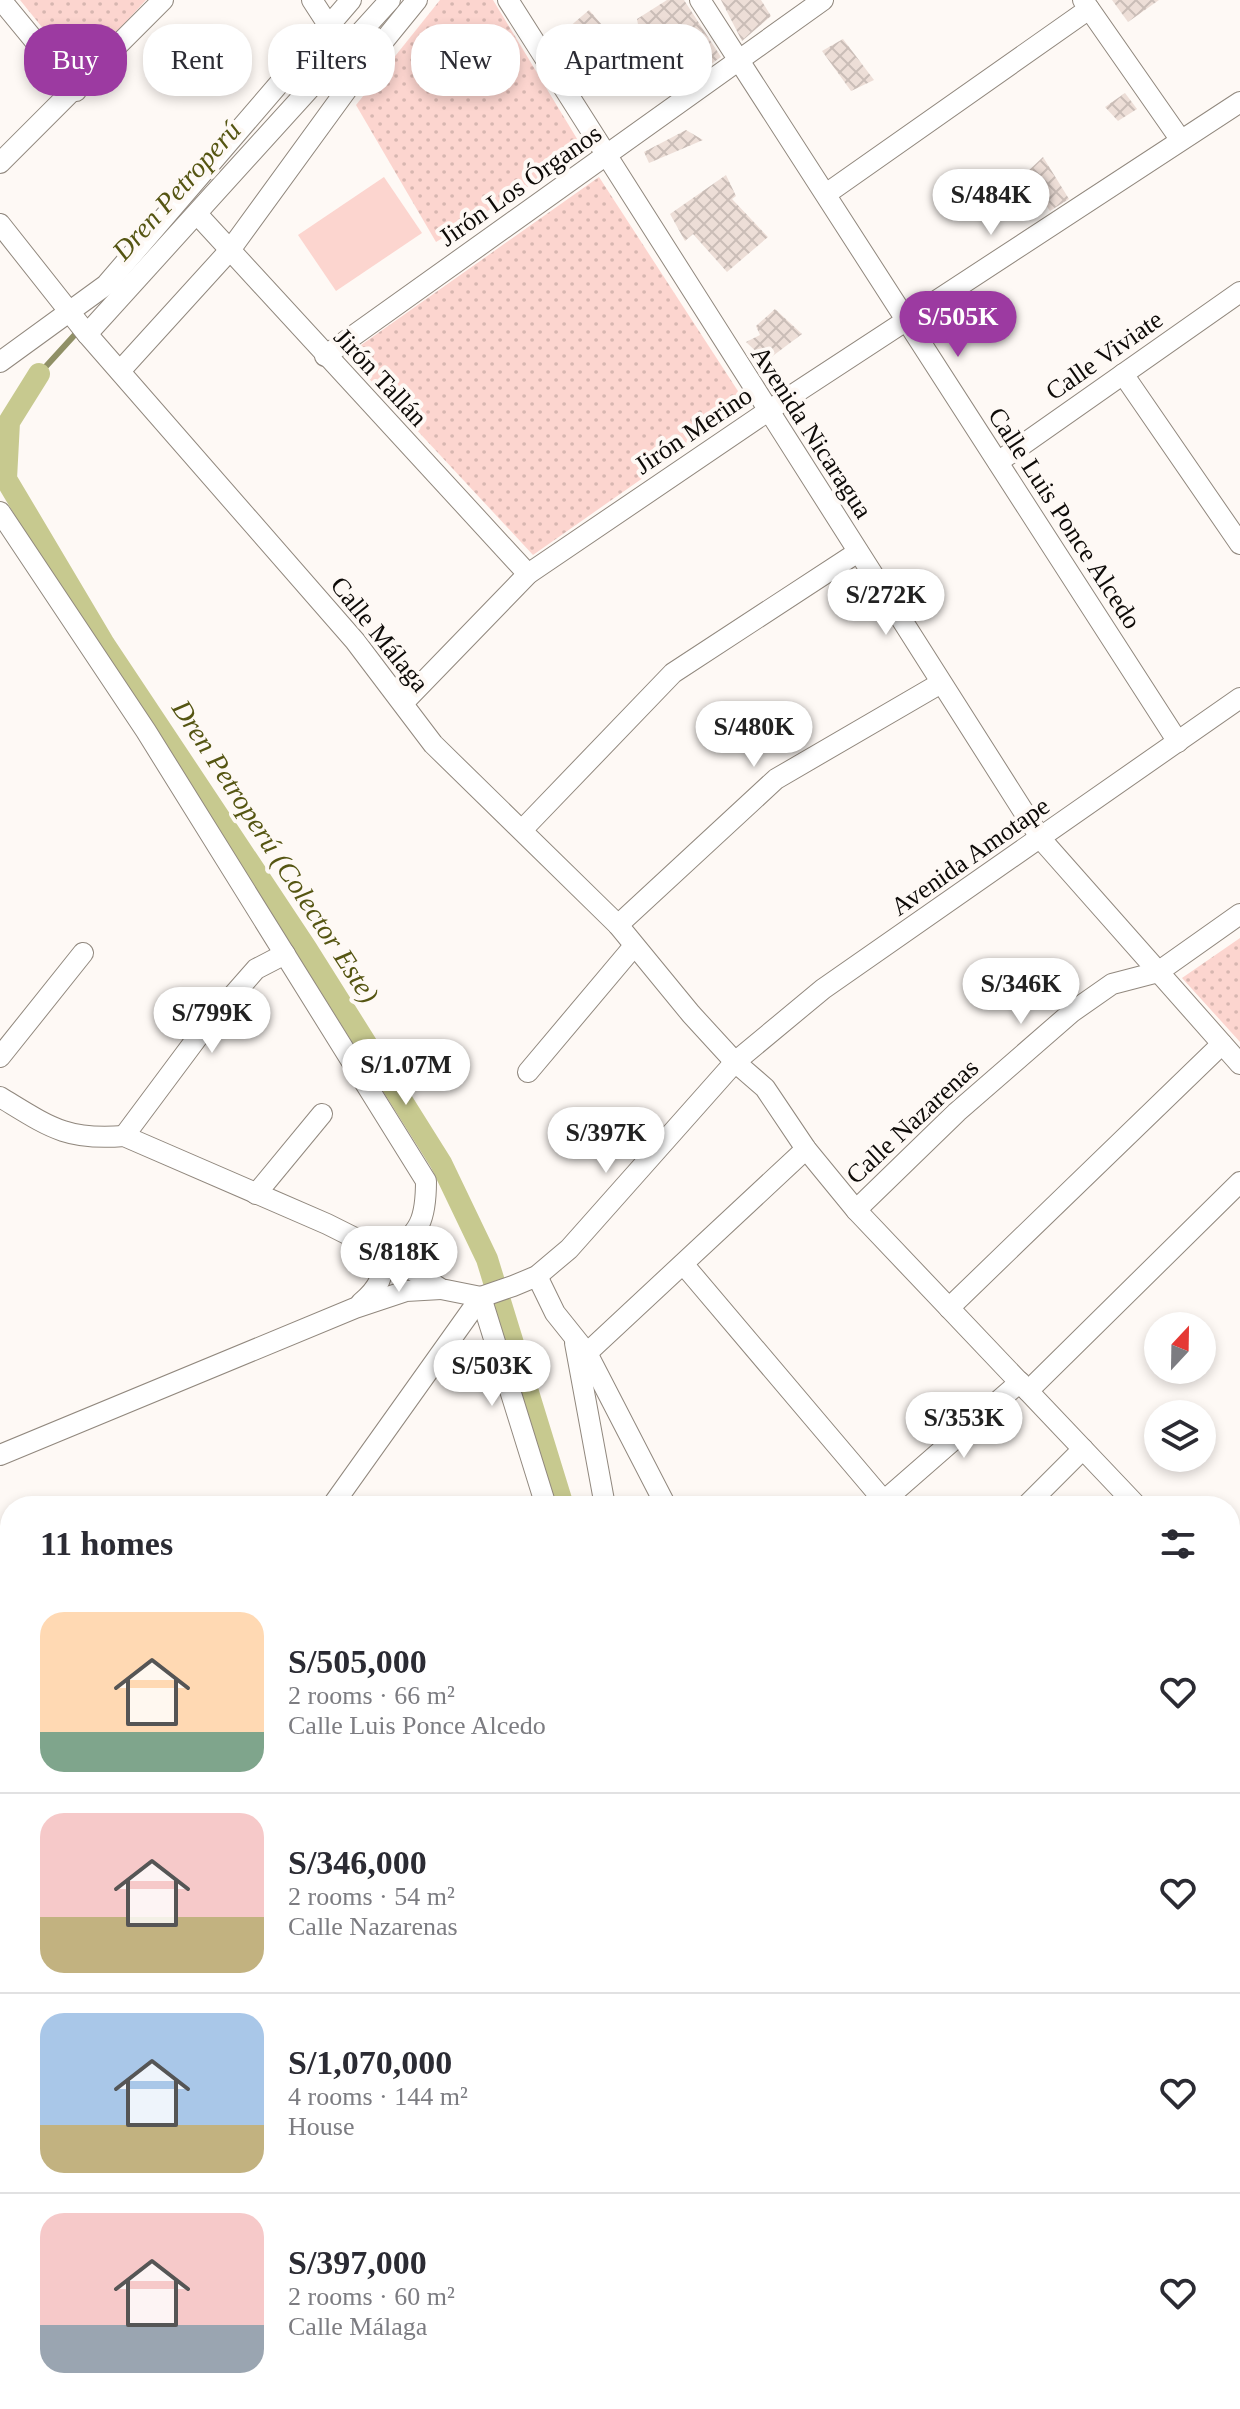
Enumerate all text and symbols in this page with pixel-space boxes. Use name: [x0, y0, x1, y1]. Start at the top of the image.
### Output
chip: Buy: [24, 24, 127, 96]
chip: Rent: [143, 24, 252, 96]
chip: Filters: [268, 24, 395, 96]
chip: New: [411, 24, 520, 96]
chip: Apartment: [536, 24, 712, 96]
water label: Dren Petroperú: [105, 115, 247, 267]
street label: Jirón Los Órganos: [433, 119, 607, 252]
pin: S/484K: [926, 169, 1056, 237]
text: S/484K: [951, 180, 1031, 209]
pin: S/505K: [893, 291, 1023, 359]
text: S/505K: [918, 302, 998, 331]
street label: Calle Viviate: [1040, 305, 1168, 406]
street label: Jirón Tallán: [328, 323, 433, 432]
street label: Avenida Nicaragua: [745, 341, 878, 524]
street label: Jirón Merino: [629, 381, 757, 480]
street label: Calle Luis Ponce Alcedo: [982, 402, 1147, 634]
pin: S/272K: [821, 569, 951, 637]
street label: Calle Málaga: [324, 571, 435, 698]
text: S/272K: [846, 580, 926, 609]
water label: Dren Petroperú (Colector Este): [165, 693, 385, 1009]
pin: S/480K: [689, 701, 819, 769]
text: S/480K: [714, 712, 794, 741]
street label: Avenida Amotape: [886, 791, 1055, 922]
pin: S/346K: [956, 958, 1086, 1026]
text: S/346K: [981, 969, 1061, 998]
pin: S/799K: [147, 987, 277, 1055]
text: S/799K: [172, 998, 252, 1027]
pin: S/1.07M: [332, 1039, 480, 1107]
text: S/1.07M: [360, 1050, 452, 1079]
street label: Calle Nazarenas: [840, 1053, 984, 1190]
pin: S/397K: [541, 1107, 671, 1175]
text: S/397K: [566, 1118, 646, 1147]
pin: S/818K: [334, 1226, 464, 1294]
text: S/818K: [359, 1237, 439, 1266]
north arrow: [1144, 1312, 1216, 1384]
map controls: [1144, 1312, 1216, 1472]
pin: S/503K: [427, 1340, 557, 1408]
text: S/503K: [452, 1351, 532, 1380]
pin: S/353K: [899, 1392, 1029, 1460]
button: layers: [1144, 1400, 1216, 1472]
text: S/353K: [924, 1403, 1004, 1432]
icon: filters: [1156, 1522, 1200, 1566]
text: 11 homes: [40, 1525, 173, 1562]
text: S/505,000: [288, 1643, 427, 1680]
icon: home: [104, 1644, 200, 1740]
icon: heart: [1156, 1670, 1200, 1714]
text: 2 rooms · 66 m²: [288, 1681, 455, 1710]
text: Calle Luis Ponce Alcedo: [288, 1711, 546, 1740]
text: S/346,000: [288, 1844, 427, 1881]
icon: home: [104, 1845, 200, 1941]
icon: heart: [1156, 1871, 1200, 1915]
text: 2 rooms · 54 m²: [288, 1882, 455, 1911]
text: Calle Nazarenas: [288, 1912, 458, 1941]
text: S/1,070,000: [288, 2044, 452, 2081]
icon: home: [104, 2045, 200, 2141]
icon: heart: [1156, 2071, 1200, 2115]
text: 4 rooms · 144 m²: [288, 2082, 468, 2111]
text: House: [288, 2112, 354, 2141]
text: S/397,000: [288, 2244, 427, 2281]
icon: home: [104, 2245, 200, 2341]
icon: heart: [1156, 2271, 1200, 2315]
text: 2 rooms · 60 m²: [288, 2282, 455, 2311]
text: Calle Málaga: [288, 2312, 427, 2341]

